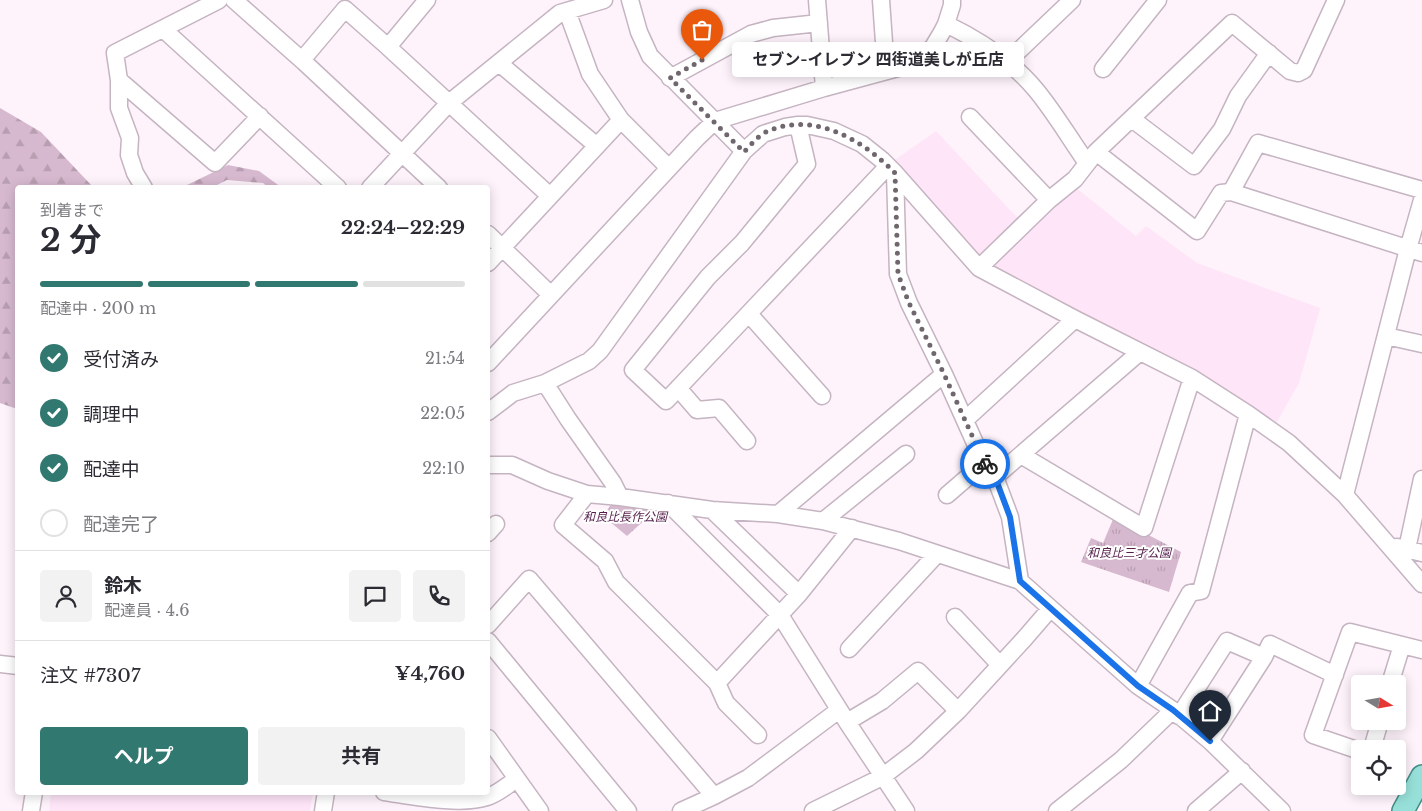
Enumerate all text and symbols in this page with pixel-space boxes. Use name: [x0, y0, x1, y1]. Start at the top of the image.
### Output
pin: [681, 9, 723, 60]
icon: bag: [688, 16, 716, 44]
callout: セブン-イレブン 四街道美しが丘店: [732, 42, 1024, 78]
text: セブン-イレブン 四街道美しが丘店: [752, 49, 1004, 69]
text: 到着まで: [40, 200, 104, 220]
text: 22:24–22:29: [341, 216, 465, 239]
text: 2 分: [40, 220, 101, 260]
text: 配達中 · 200 m: [40, 298, 156, 318]
icon: check: [40, 344, 68, 372]
text: 受付済み: [83, 348, 159, 371]
text: 21:54: [425, 348, 465, 368]
icon: check: [40, 399, 68, 427]
text: 調理中: [83, 403, 140, 426]
text: 22:05: [420, 403, 465, 423]
courier: [960, 439, 1010, 489]
icon: bike: [971, 450, 999, 478]
icon: check: [40, 454, 68, 482]
text: 配達中: [83, 458, 140, 481]
text: 22:10: [422, 458, 465, 478]
park label: 和良比長作公園: [583, 509, 669, 524]
text: 配達完了: [83, 513, 159, 536]
park label: 和良比三才公園: [1087, 545, 1173, 560]
button: person: [40, 570, 92, 622]
button: chat: [349, 570, 401, 622]
button: phone: [413, 570, 465, 622]
text: 鈴木: [104, 574, 142, 597]
text: 配達員 · 4.6: [104, 600, 189, 620]
text: ¥4,760: [395, 662, 465, 685]
text: 注文 #7307: [40, 664, 140, 687]
north arrow: [1351, 675, 1406, 730]
map controls: [1351, 675, 1406, 795]
pin: [1189, 690, 1231, 741]
icon: home: [1196, 697, 1224, 725]
button: ヘルプ: [40, 727, 248, 785]
button: 共有: [258, 727, 465, 785]
button: locate: [1351, 740, 1406, 795]

